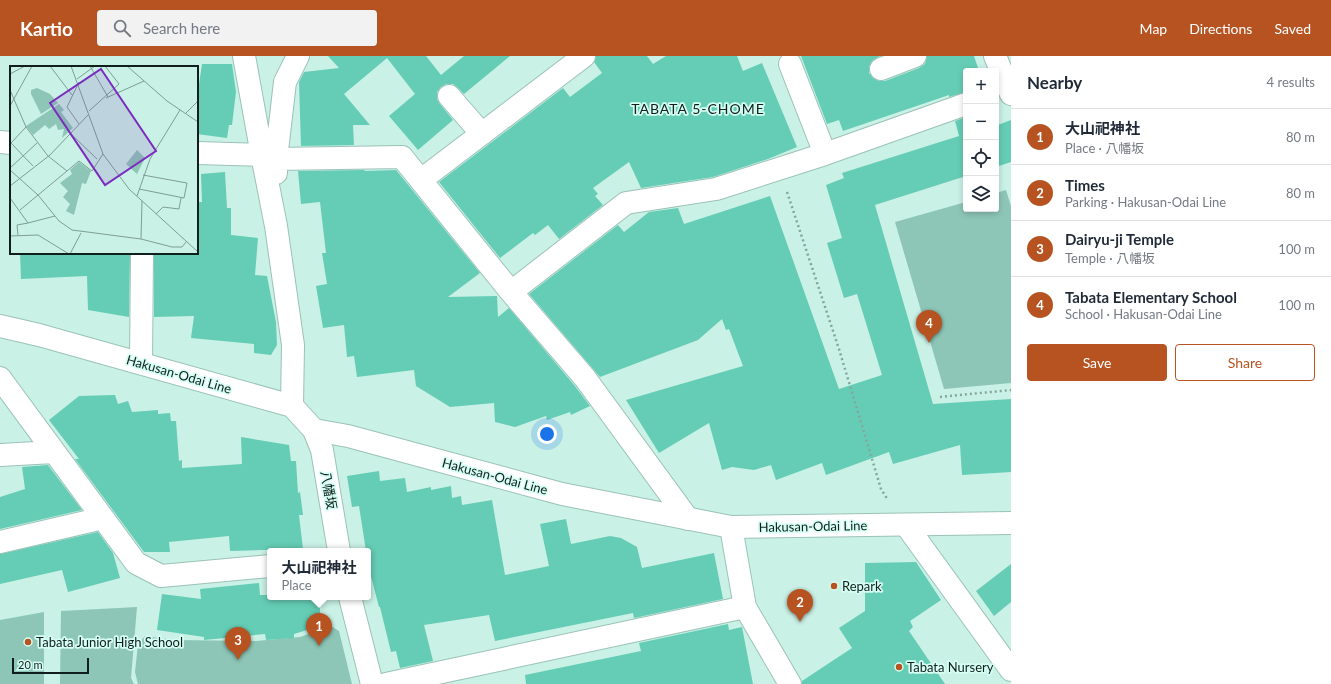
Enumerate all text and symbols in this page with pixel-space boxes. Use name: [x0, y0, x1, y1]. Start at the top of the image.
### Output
search box: [97, 10, 377, 46]
text: Kartio: [20, 17, 73, 40]
icon: search: [111, 17, 133, 39]
text: Search here: [143, 19, 220, 37]
text: Map: [1140, 20, 1167, 37]
text: Directions: [1189, 20, 1252, 37]
text: Saved: [1274, 20, 1311, 37]
inset map: [10, 66, 198, 254]
map controls: [963, 68, 999, 212]
button: +: [963, 68, 999, 104]
text: Nearby: [1027, 72, 1082, 93]
text: 4 results: [1267, 74, 1315, 90]
district label: TABATA 5-CHOME: [631, 100, 765, 117]
button: −: [963, 104, 999, 140]
text: 大山祀神社: [1065, 119, 1140, 137]
text: 1: [1036, 129, 1044, 145]
text: 80 m: [1286, 129, 1315, 145]
button: locate: [963, 140, 999, 176]
text: Place · 八幡坂: [1065, 140, 1144, 156]
button: layers: [963, 176, 999, 212]
text: Times: [1065, 176, 1105, 194]
text: 2: [1036, 185, 1044, 201]
text: 80 m: [1286, 185, 1315, 201]
text: Parking · Hakusan-Odai Line: [1065, 194, 1226, 210]
text: Dairyu-ji Temple: [1065, 230, 1174, 248]
text: 3: [1036, 241, 1044, 257]
text: 100 m: [1278, 241, 1315, 257]
text: Temple · 八幡坂: [1065, 250, 1155, 266]
text: Tabata Elementary School: [1065, 288, 1237, 306]
text: 4: [1036, 297, 1044, 313]
text: 100 m: [1278, 297, 1315, 313]
text: School · Hakusan-Odai Line: [1065, 306, 1222, 322]
pin: 4: [916, 310, 942, 343]
button: Save: [1027, 344, 1167, 381]
button: Share: [1175, 344, 1315, 381]
street label: Hakusan-Odai Line: [125, 351, 234, 397]
your location: [537, 424, 557, 444]
street label: Hakusan-Odai Line: [440, 454, 550, 498]
street label: 八幡坂: [318, 469, 340, 511]
street label: Hakusan-Odai Line: [759, 517, 868, 535]
popup: [267, 548, 371, 600]
text: 大山祀神社: [281, 558, 357, 576]
text: Place: [281, 577, 312, 593]
place label: Repark: [842, 578, 882, 594]
marker: Repark: [829, 581, 839, 591]
pin: 2: [787, 589, 813, 622]
pin: 1: [306, 613, 332, 646]
pin: 3: [225, 627, 251, 660]
place label: Tabata Junior High School: [36, 634, 183, 650]
marker: Tabata Junior High School: [23, 637, 33, 647]
scale bar: [12, 656, 89, 675]
text: 20 m: [18, 658, 43, 671]
place label: Tabata Nursery: [907, 659, 994, 675]
marker: Tabata Nursery: [894, 662, 904, 672]

